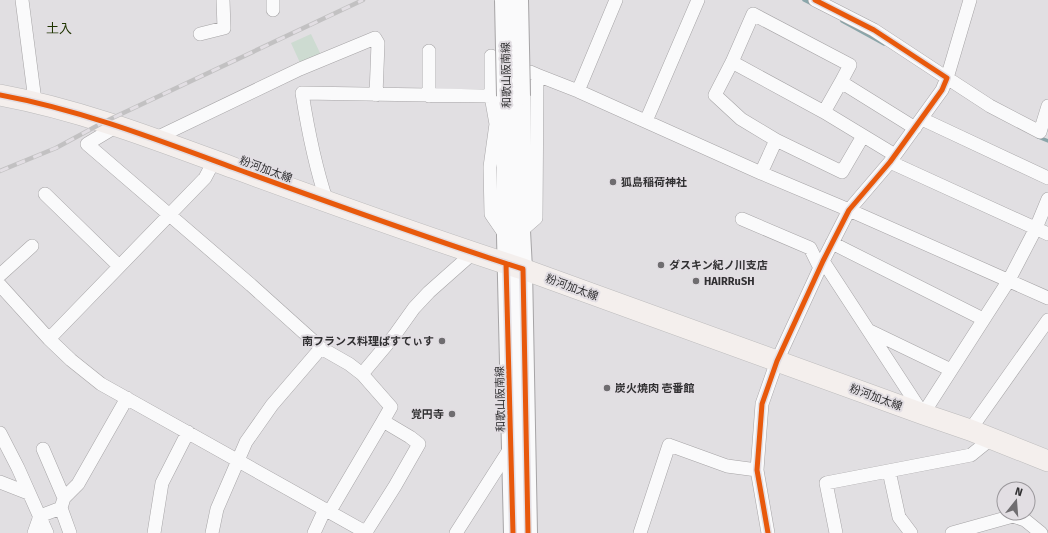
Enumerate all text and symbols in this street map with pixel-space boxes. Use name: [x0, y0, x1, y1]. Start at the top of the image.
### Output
district label: 土入: [46, 21, 72, 36]
street label: 和歌山阪南線: [499, 42, 514, 108]
street label: 粉河加太線: [238, 154, 294, 185]
place label: 狐島稲荷神社: [621, 176, 687, 189]
marker: 狐島稲荷神社: [608, 177, 618, 187]
place label: ダスキン紀ノ川支店: [669, 259, 768, 272]
marker: ダスキン紀ノ川支店: [656, 260, 666, 270]
street label: 粉河加太線: [544, 272, 600, 303]
place label: HAIRRuSH: [704, 275, 755, 288]
marker: HAIRRuSH: [691, 276, 701, 286]
place label: 南フランス料理ぱすてぃす: [302, 335, 434, 348]
marker: 南フランス料理ぱすてぃす: [437, 336, 447, 346]
street label: 和歌山阪南線: [493, 366, 508, 432]
place label: 炭火焼肉 壱番館: [615, 382, 695, 395]
street label: 粉河加太線: [848, 382, 904, 413]
marker: 炭火焼肉 壱番館: [602, 383, 612, 393]
place label: 覚円寺: [411, 408, 444, 421]
marker: 覚円寺: [447, 409, 457, 419]
north arrow: [996, 481, 1036, 521]
text: N: [1013, 485, 1024, 499]

